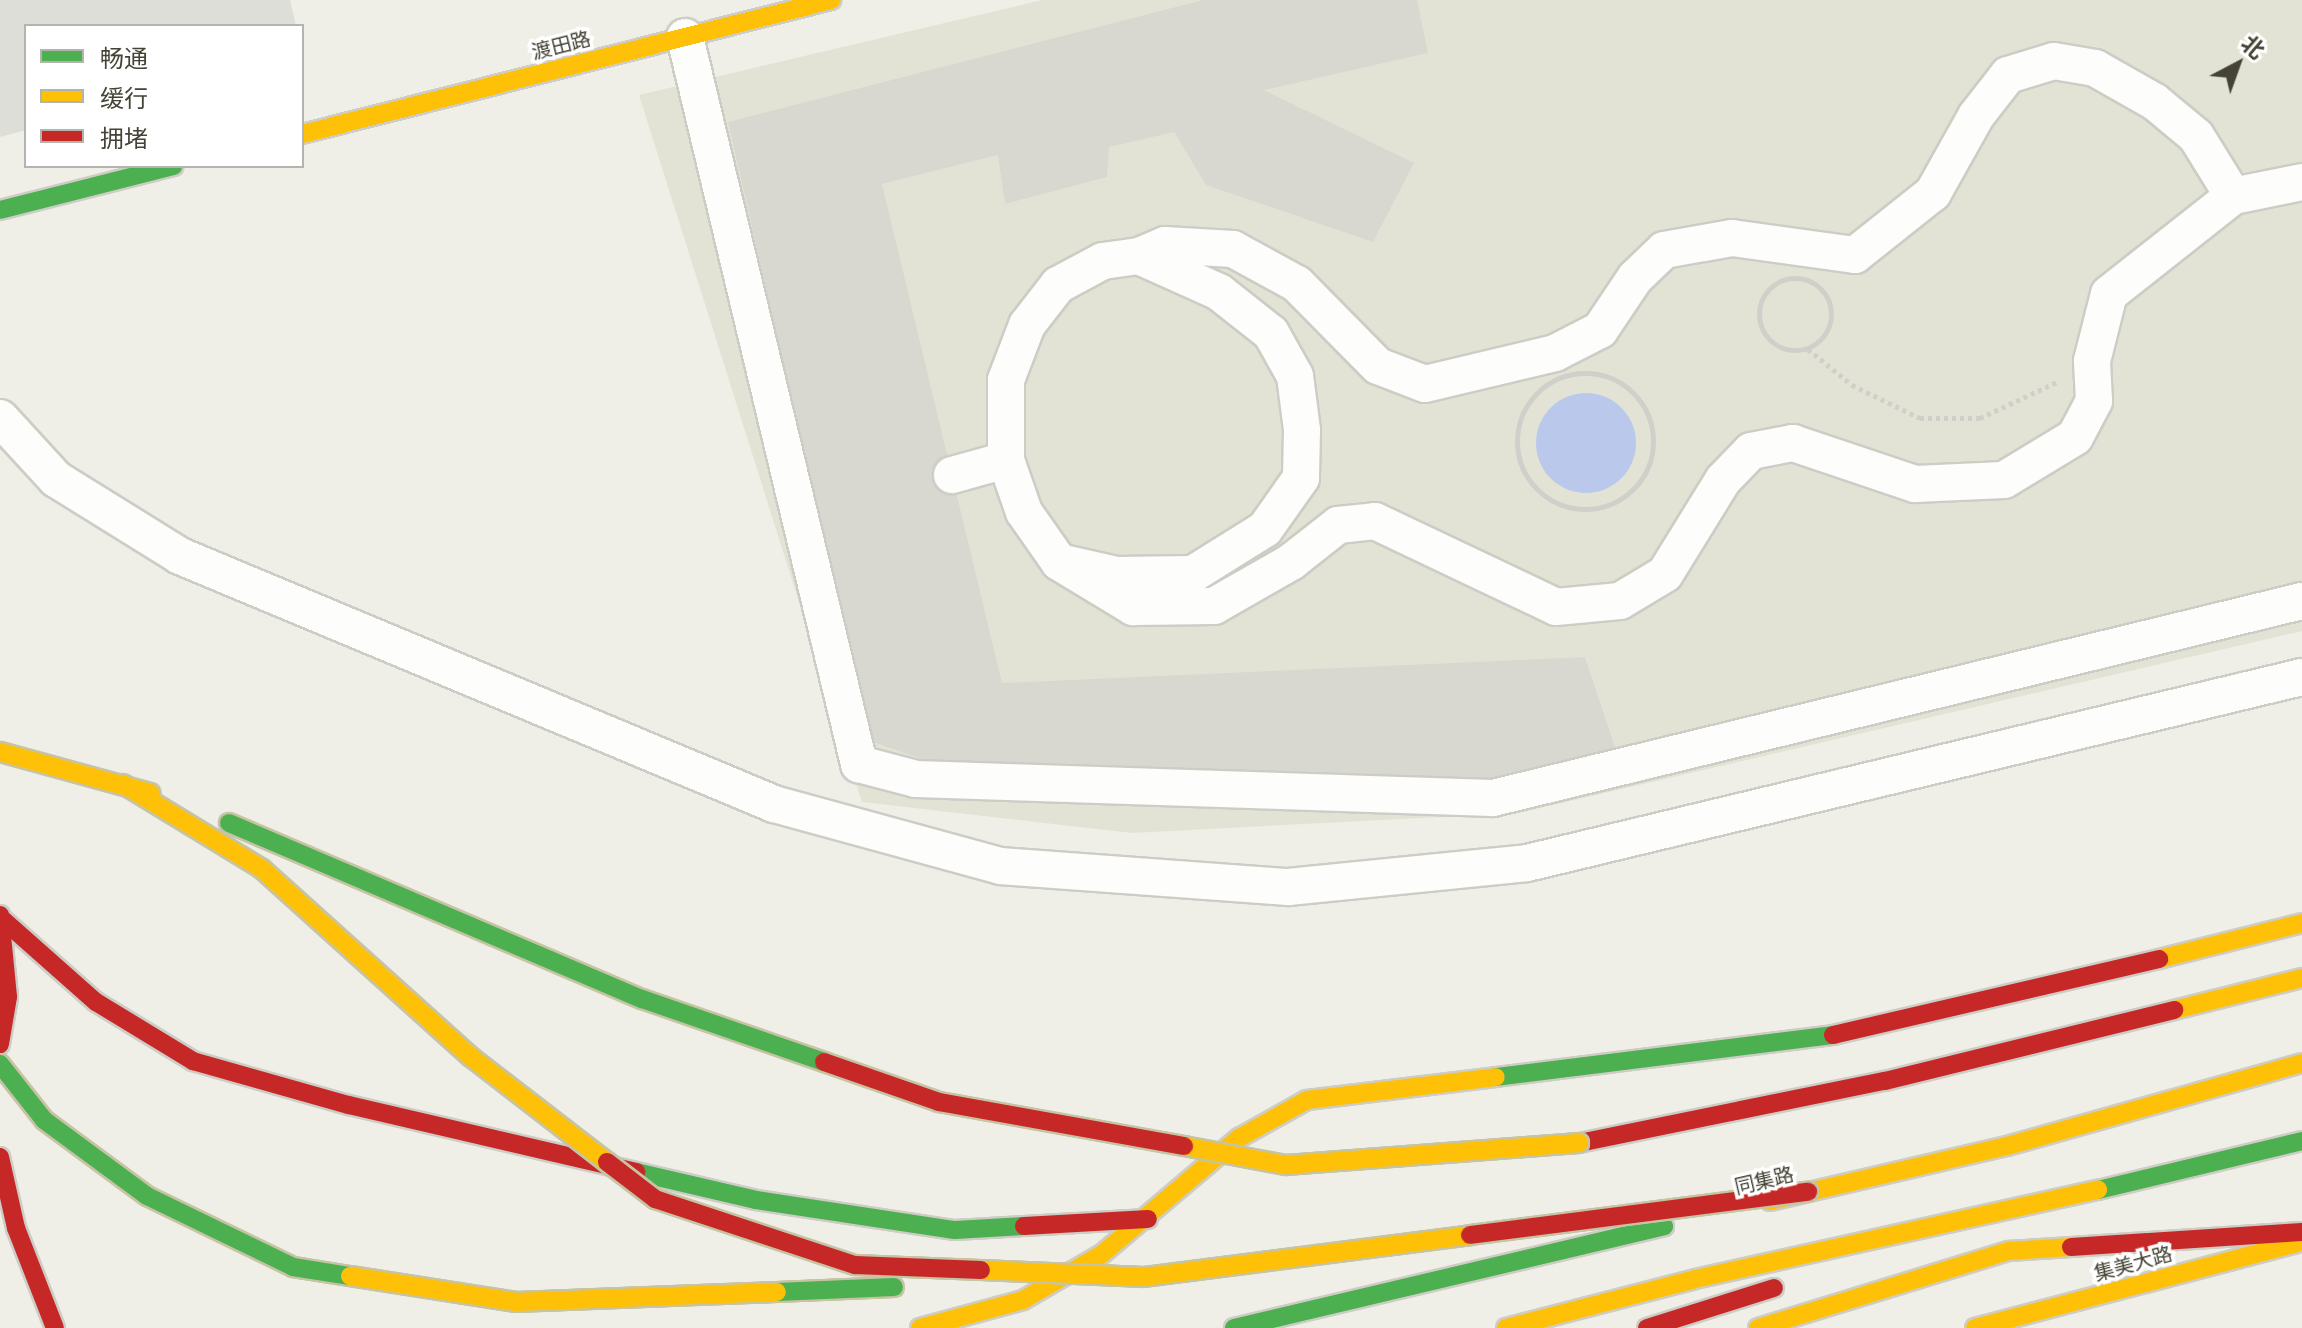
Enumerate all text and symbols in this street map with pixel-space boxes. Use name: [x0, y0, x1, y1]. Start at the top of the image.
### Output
legend: [24, 24, 304, 168]
north arrow: [2198, 24, 2278, 104]
street label: 渡田路: [529, 26, 593, 64]
text: 北: [2237, 29, 2271, 63]
text: 畅通: [100, 43, 148, 72]
text: 缓行: [100, 83, 148, 112]
text: 拥堵: [100, 123, 148, 152]
street label: 同集路: [1732, 1162, 1796, 1198]
street label: 集美大路: [2091, 1241, 2175, 1285]

